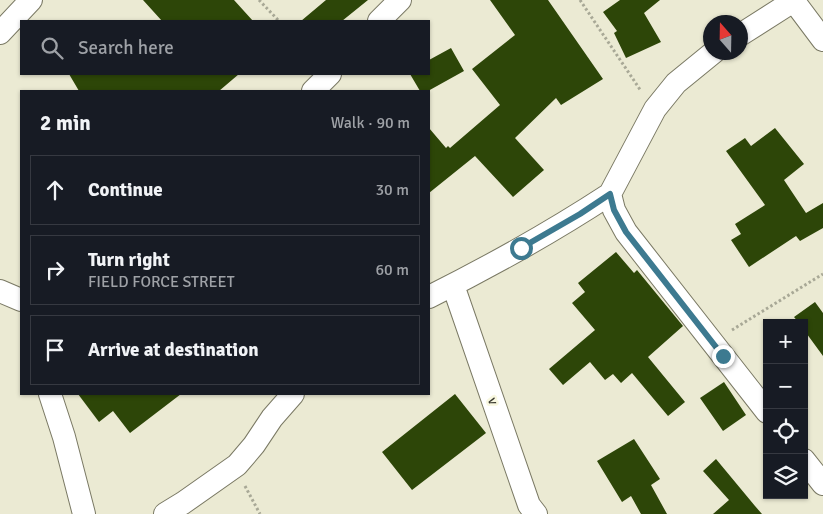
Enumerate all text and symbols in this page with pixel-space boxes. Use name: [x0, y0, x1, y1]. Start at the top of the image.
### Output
north arrow: [703, 15, 748, 60]
search box: [20, 20, 430, 75]
icon: search: [38, 34, 66, 62]
text: Search here: [78, 36, 174, 60]
text: 2 min: [40, 110, 91, 136]
text: Walk · 90 m: [331, 113, 410, 133]
icon: ahead: [41, 176, 69, 204]
text: Continue: [88, 178, 163, 202]
text: 30 m: [375, 180, 409, 200]
route start: [510, 237, 533, 260]
text: Turn right: [88, 248, 170, 272]
icon: right: [41, 256, 69, 284]
text: 60 m: [375, 260, 409, 280]
text: FIELD FORCE STREET: [88, 272, 235, 292]
map controls: [763, 319, 808, 499]
button: +: [763, 319, 808, 364]
icon: arrive: [41, 336, 69, 364]
text: Arrive at destination: [88, 338, 259, 362]
route end: [712, 345, 735, 368]
button: −: [763, 364, 808, 409]
street label: v: [484, 395, 502, 407]
button: locate: [763, 409, 808, 454]
button: layers: [763, 454, 808, 499]

